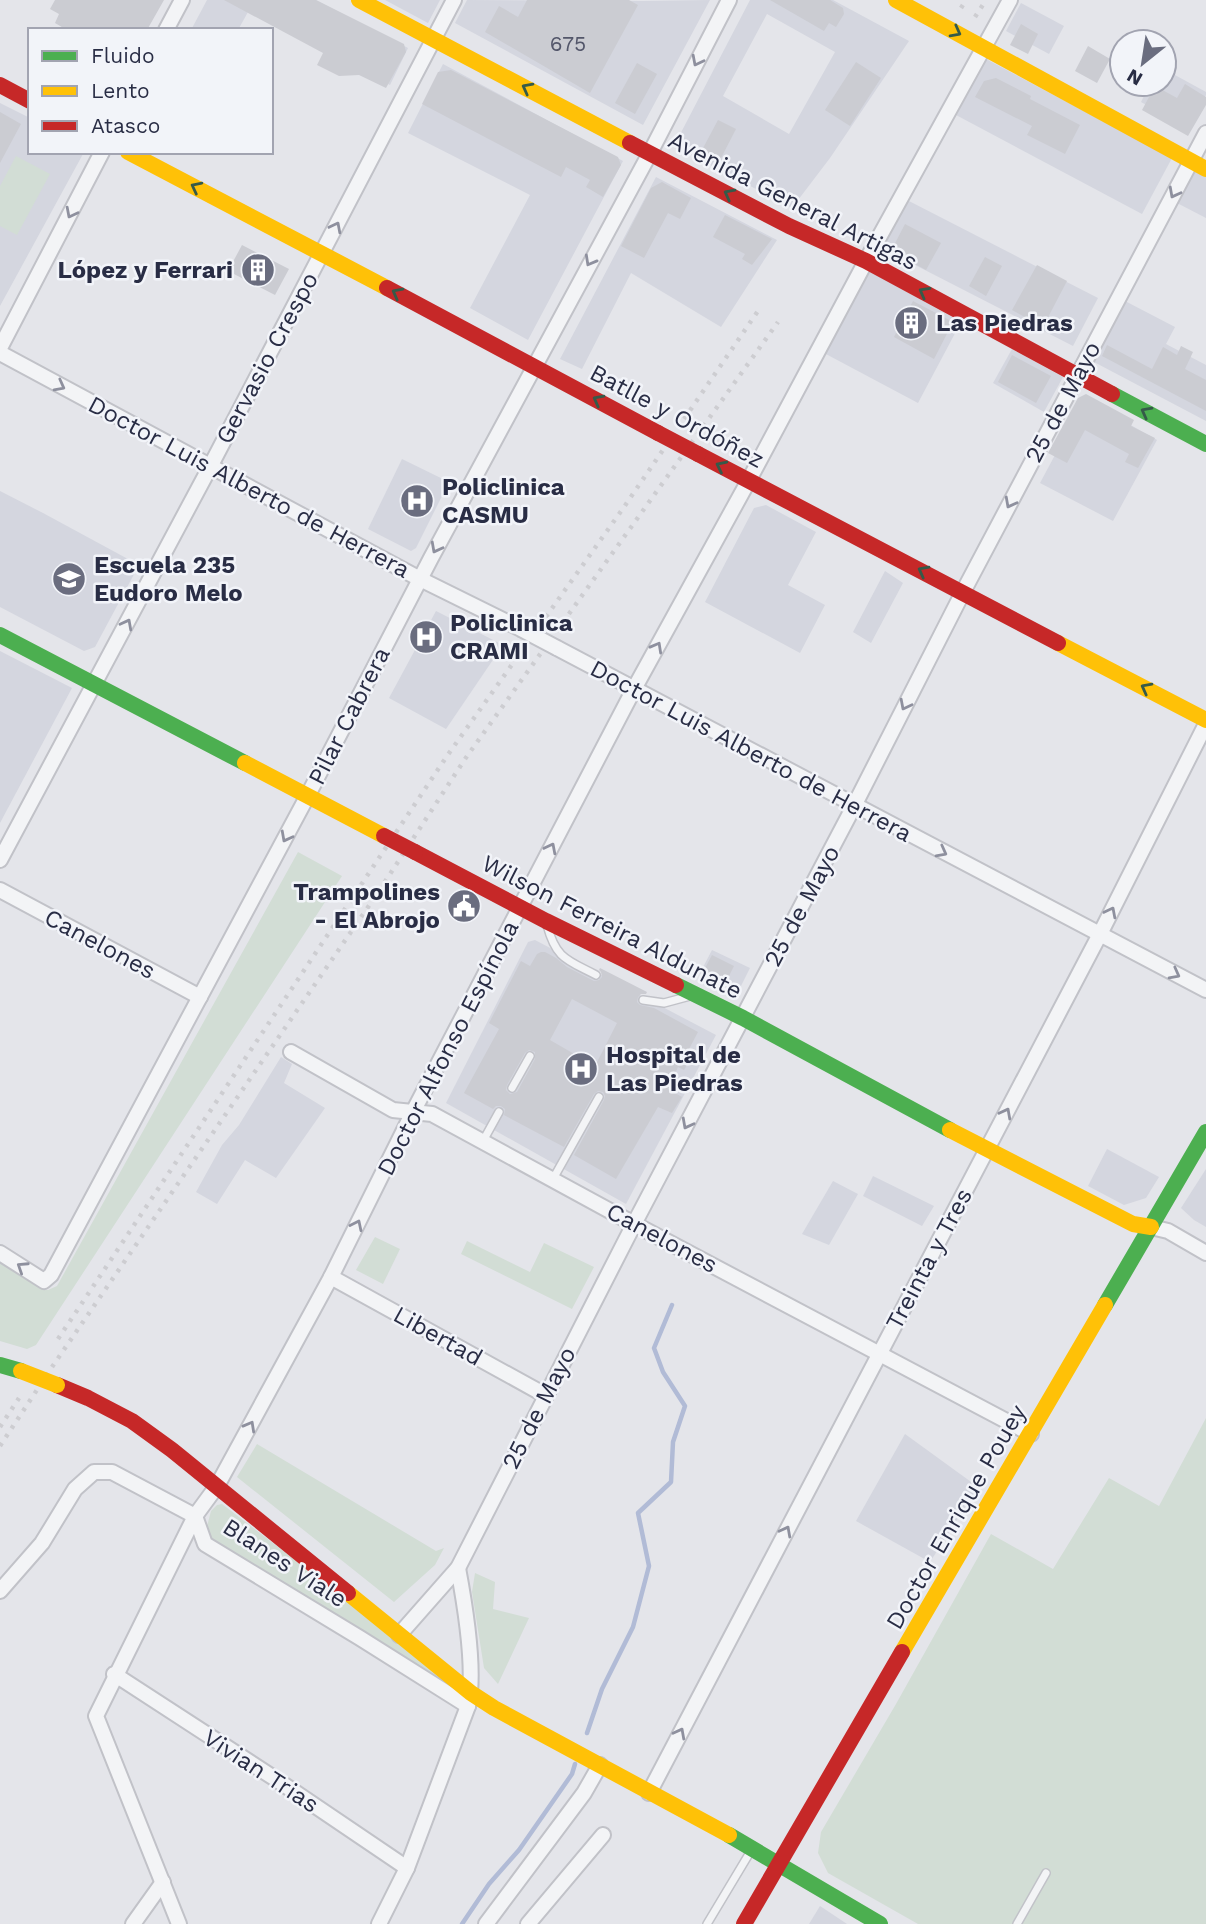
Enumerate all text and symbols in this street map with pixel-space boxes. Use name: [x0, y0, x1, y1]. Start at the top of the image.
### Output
one-way arrow: [949, 24, 962, 37]
legend: [28, 28, 273, 154]
north arrow: [1108, 28, 1178, 98]
house number: 675: [550, 31, 586, 56]
text: Fluido: [91, 43, 155, 68]
one-way arrow: [692, 54, 706, 66]
text: N: [1123, 64, 1147, 91]
text: Lento: [91, 78, 150, 103]
one-way arrow: [522, 83, 535, 97]
text: Atasco: [91, 113, 160, 138]
street label: Avenida General Artigas: [664, 126, 922, 276]
one-way arrow: [191, 182, 203, 196]
one-way arrow: [1168, 186, 1182, 198]
one-way arrow: [724, 189, 736, 203]
one-way arrow: [65, 206, 79, 218]
one-way arrow: [327, 222, 341, 234]
building icon: López y Ferrari: [239, 251, 277, 289]
one-way arrow: [585, 254, 599, 267]
place label: López y Ferrari: [57, 256, 233, 284]
street label: Gervasio Crespo: [210, 267, 324, 449]
one-way arrow: [919, 287, 931, 300]
one-way arrow: [392, 288, 405, 301]
building icon: Las Piedras: [892, 304, 930, 342]
place label: Las Piedras: [936, 309, 1073, 337]
street label: 25 de Mayo: [1019, 337, 1107, 467]
street label: Batlle y Ordóñez: [585, 358, 769, 474]
one-way arrow: [53, 378, 65, 391]
street label: Doctor Luis Alberto de Herrera: [83, 390, 415, 584]
one-way arrow: [593, 395, 605, 409]
one-way arrow: [1140, 407, 1153, 420]
one-way arrow: [716, 460, 728, 474]
place label: Policlinica CASMU: [442, 473, 565, 529]
hospital icon: Policlinica CASMU: [398, 482, 436, 520]
one-way arrow: [1004, 495, 1018, 508]
one-way arrow: [431, 541, 444, 553]
place label: Escuela 235 Eudoro Melo: [94, 551, 243, 607]
school or university icon: Escuela 235 Eudoro Melo: [50, 560, 88, 598]
one-way arrow: [918, 565, 930, 579]
place label: Policlinica CRAMI: [450, 609, 573, 665]
one-way arrow: [118, 618, 132, 631]
hospital icon: Policlinica CRAMI: [407, 618, 445, 656]
street label: Pilar Cabrera: [302, 642, 396, 790]
one-way arrow: [649, 642, 662, 654]
street label: Doctor Luis Alberto de Herrera: [585, 654, 917, 848]
one-way arrow: [1140, 683, 1153, 697]
one-way arrow: [900, 698, 914, 710]
one-way arrow: [280, 829, 294, 842]
street label: 25 de Mayo: [758, 841, 846, 971]
one-way arrow: [543, 843, 556, 856]
one-way arrow: [935, 844, 947, 857]
street label: Wilson Ferreira Aldunate: [477, 849, 747, 1005]
place label: Trampolines - El Abrojo: [293, 878, 440, 934]
public building icon: Trampolines - El Abrojo: [445, 887, 483, 925]
street label: Canelones: [40, 903, 160, 985]
one-way arrow: [1103, 906, 1117, 919]
street label: Doctor Alfonso Espínola: [371, 916, 525, 1180]
one-way arrow: [1167, 965, 1180, 979]
place label: Hospital de Las Piedras: [606, 1041, 743, 1097]
hospital icon: Hospital de Las Piedras: [562, 1050, 600, 1088]
one-way arrow: [998, 1108, 1012, 1121]
one-way arrow: [682, 1117, 695, 1129]
street label: Treinta y Tres: [880, 1184, 978, 1334]
street label: Canelones: [602, 1197, 722, 1279]
one-way arrow: [349, 1220, 363, 1232]
one-way arrow: [17, 1263, 30, 1275]
street label: Libertad: [389, 1300, 487, 1372]
street label: 25 de Mayo: [496, 1342, 582, 1474]
street label: Doctor Enrique Pouey: [880, 1399, 1032, 1634]
one-way arrow: [242, 1420, 255, 1433]
street label: Blanes Viale: [218, 1513, 352, 1613]
one-way arrow: [777, 1526, 791, 1538]
street label: Vivian Trias: [198, 1723, 324, 1819]
one-way arrow: [672, 1728, 686, 1740]

